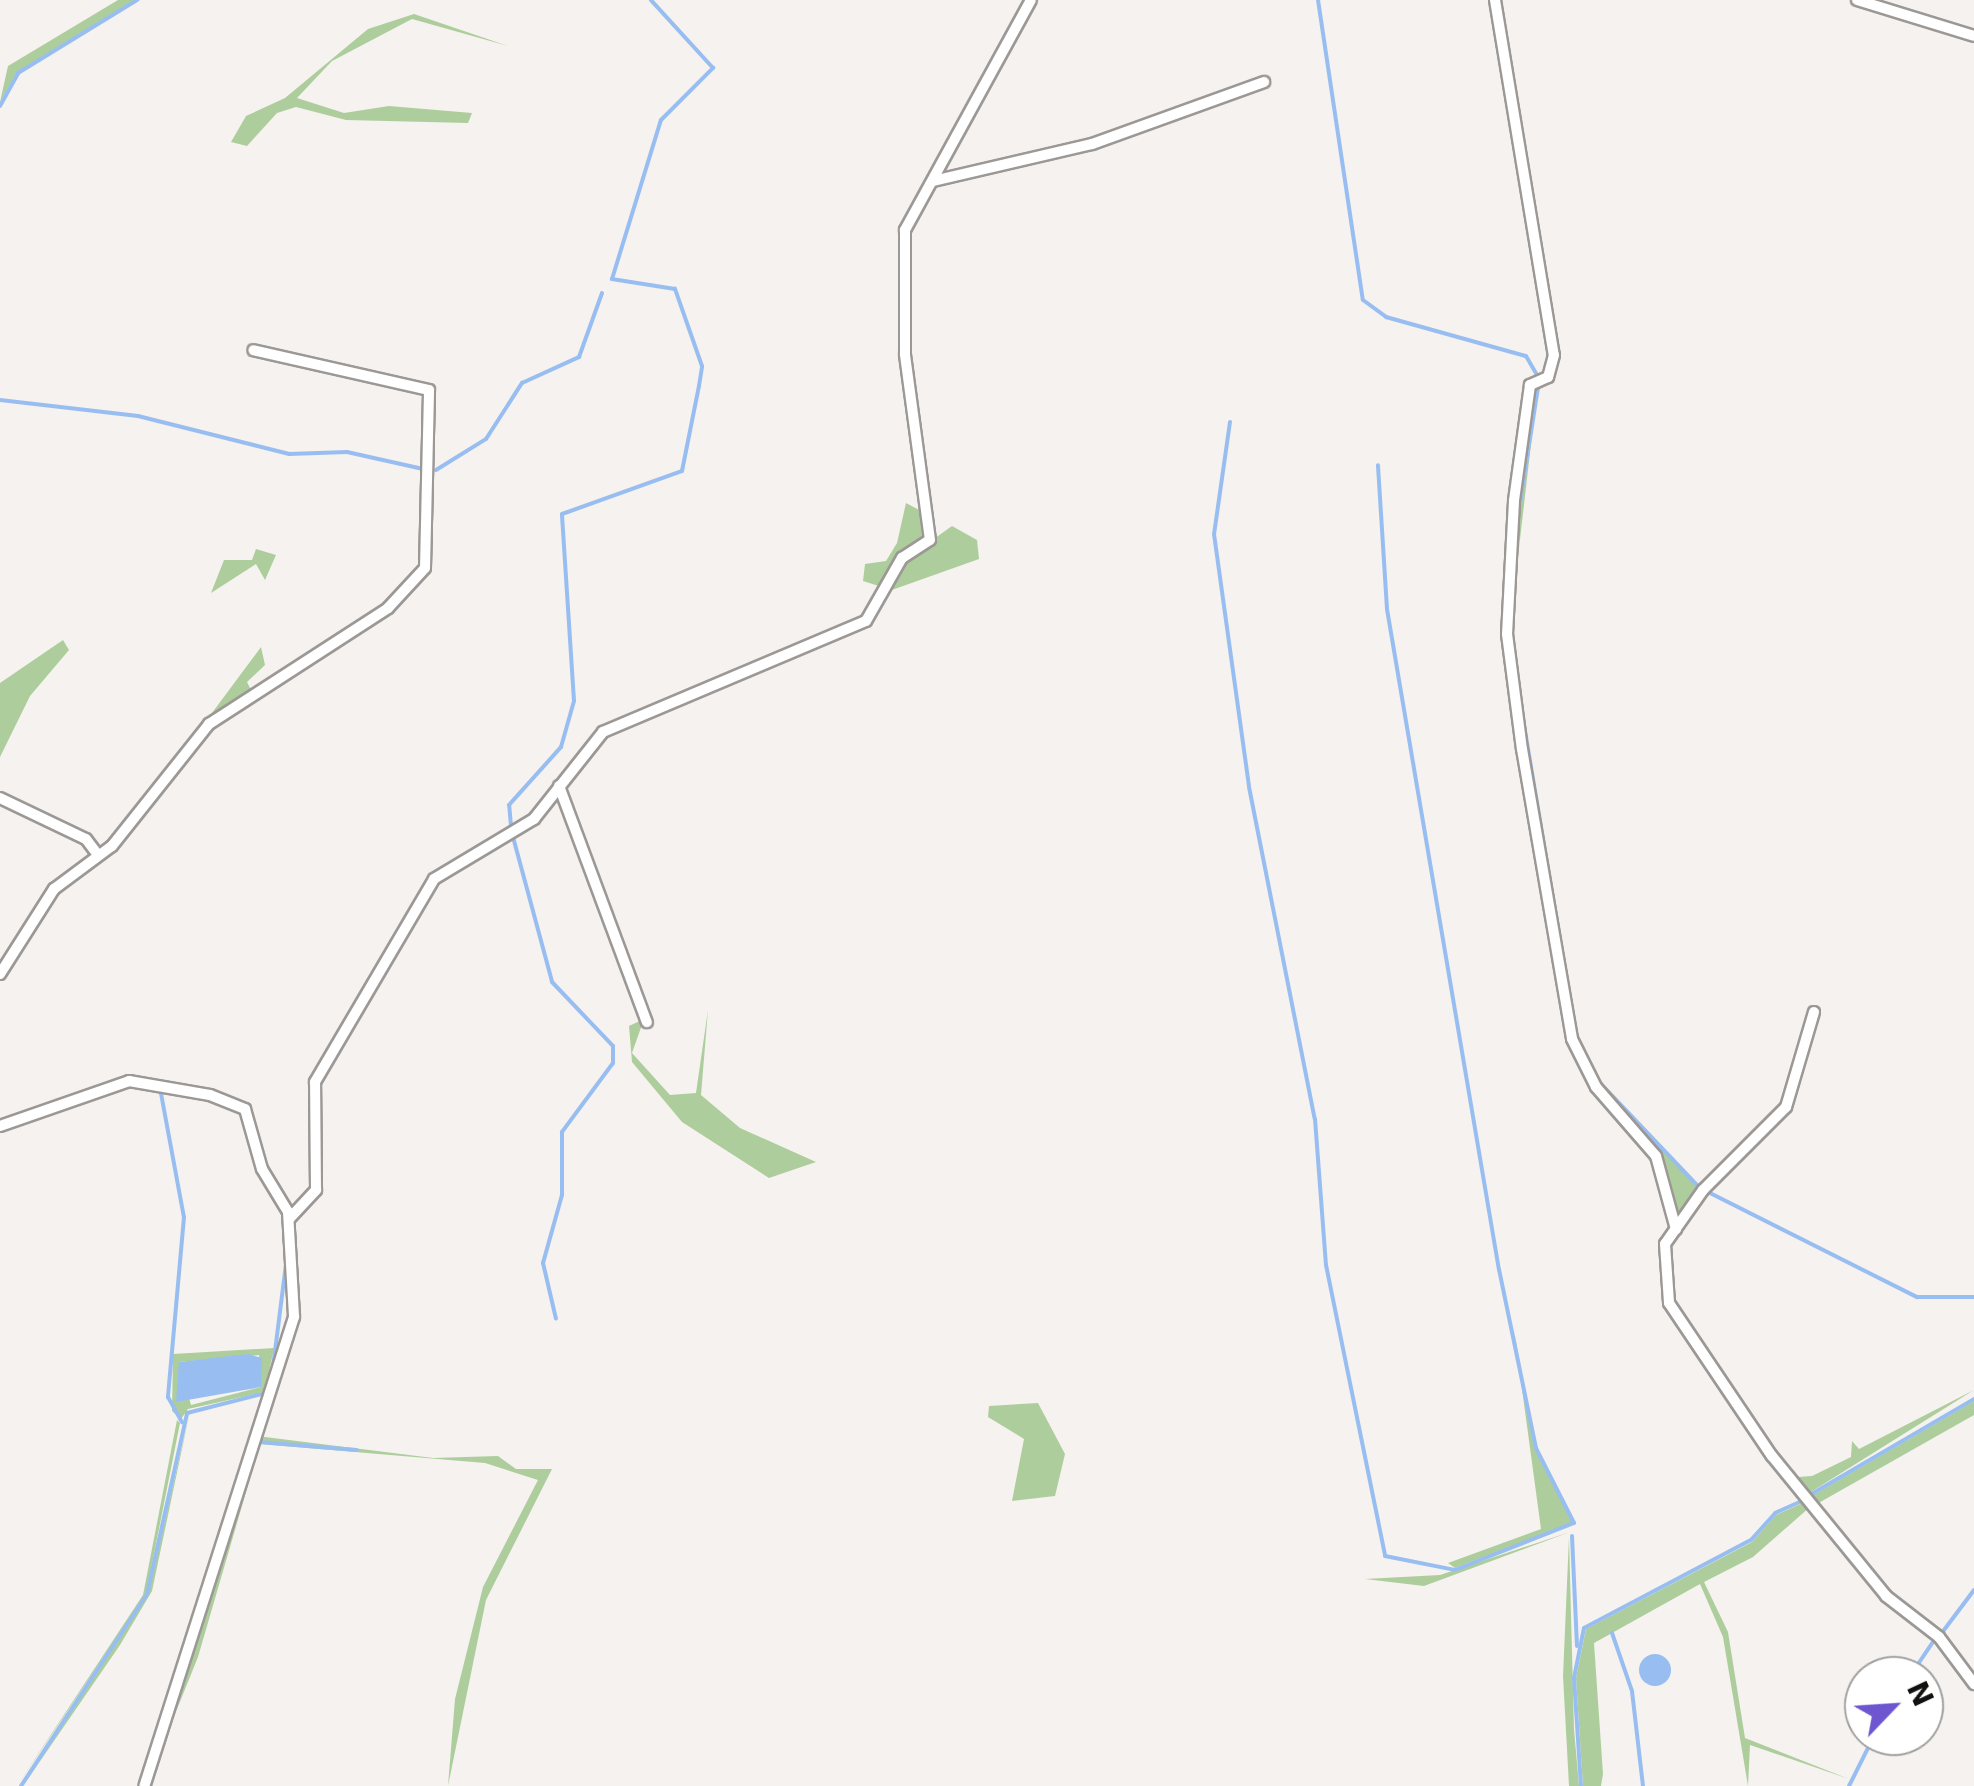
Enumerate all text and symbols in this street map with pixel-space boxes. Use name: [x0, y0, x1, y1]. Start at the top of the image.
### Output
north arrow: [1844, 1656, 1944, 1756]
text: N: [1900, 1676, 1940, 1712]

